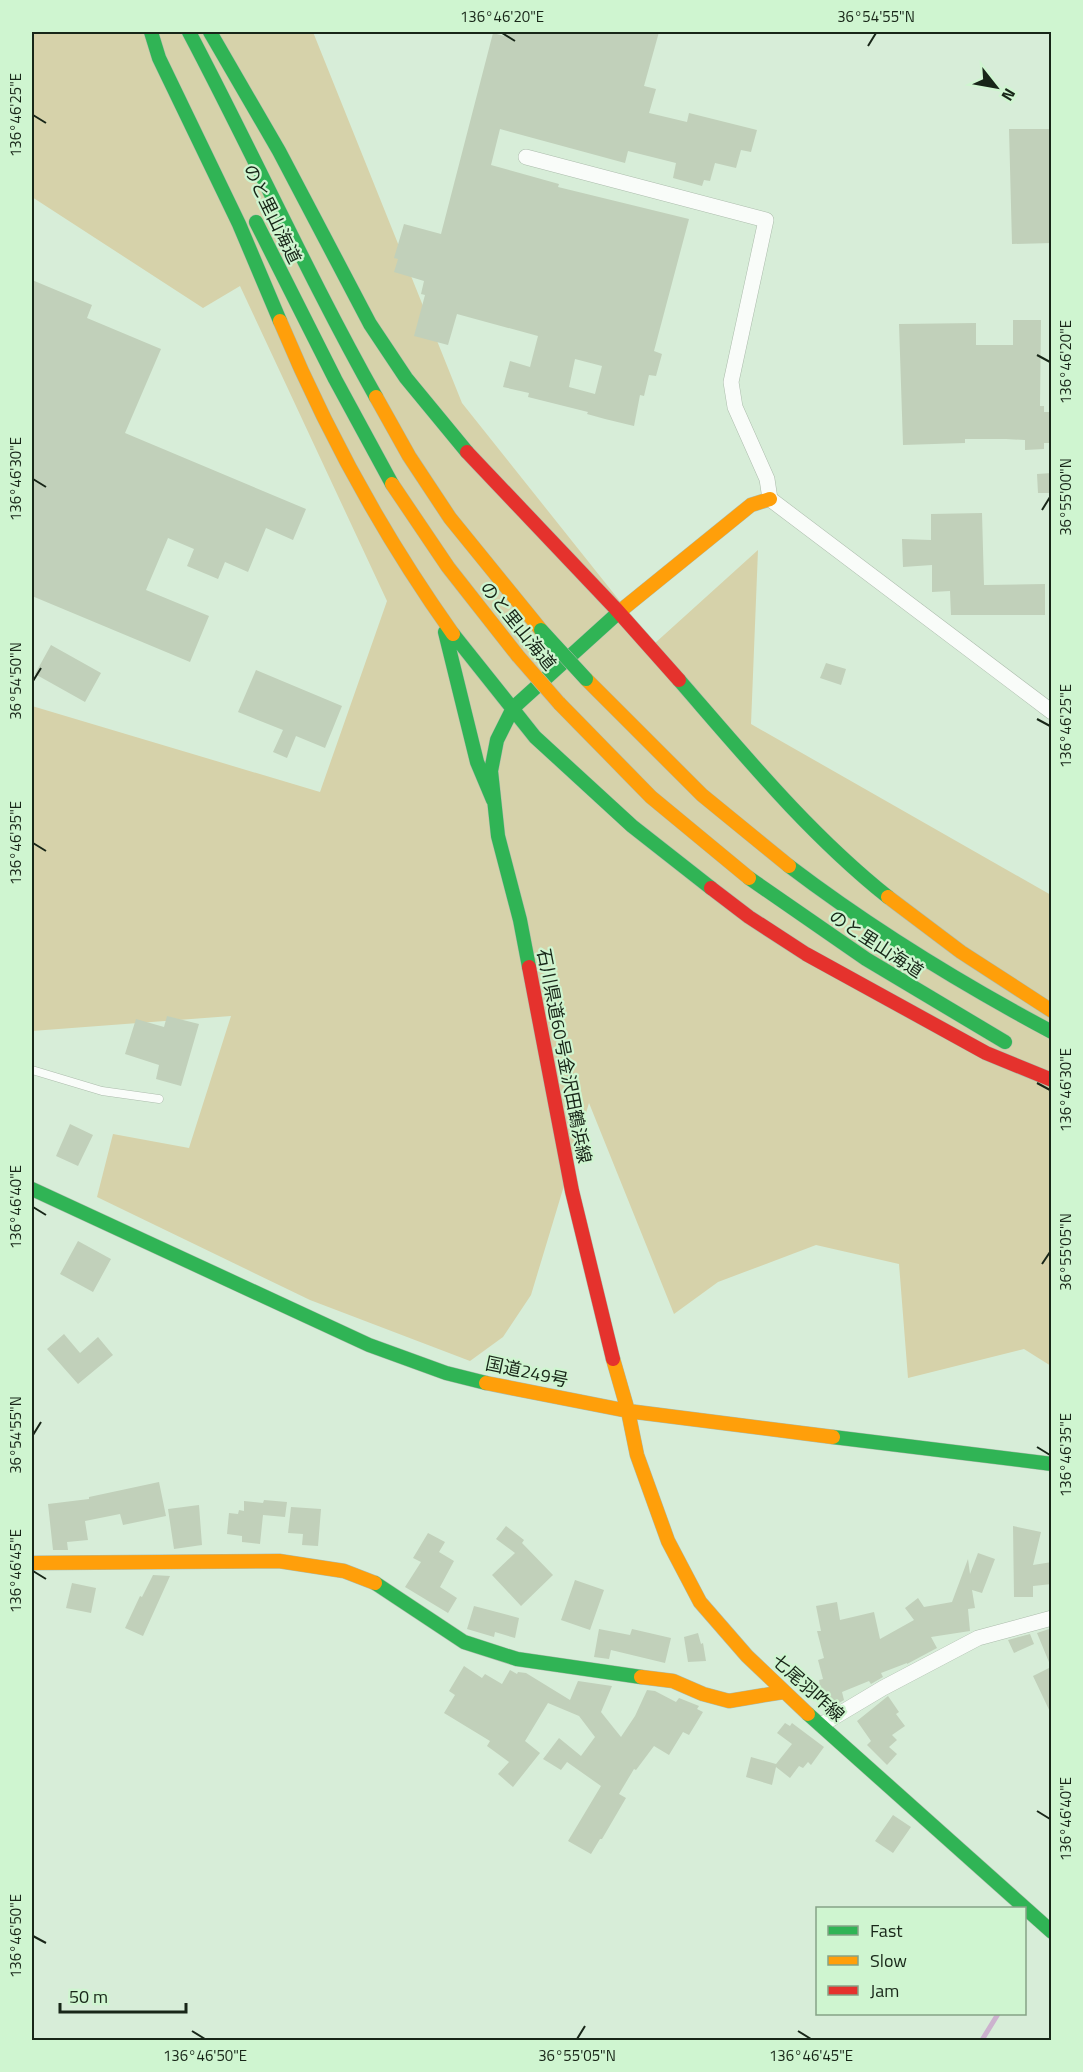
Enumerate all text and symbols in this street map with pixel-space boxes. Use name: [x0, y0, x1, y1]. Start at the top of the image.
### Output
text: 136°46'20"E: [460, 5, 544, 28]
text: 36°54'55"N: [837, 5, 915, 28]
north arrow: [966, 57, 1026, 117]
text: 136°46'25"E: [4, 73, 27, 157]
text: N: [996, 84, 1022, 106]
street label: のと里山海道: [237, 159, 308, 268]
text: 136°46'20"E: [1054, 320, 1077, 404]
text: 136°46'30"E: [4, 437, 27, 521]
text: 36°55'00"N: [1054, 458, 1077, 536]
street label: のと里山海道: [474, 575, 563, 676]
text: 36°54'50"N: [4, 642, 27, 720]
text: 136°46'25"E: [1054, 684, 1077, 768]
text: 136°46'35"E: [4, 801, 27, 885]
street label: のと里山海道: [824, 903, 929, 984]
street label: 石川県道60号金沢田鶴浜線: [530, 946, 599, 1166]
text: 136°46'30"E: [1054, 1048, 1077, 1132]
text: 136°46'40"E: [4, 1165, 27, 1249]
text: 36°55'05"N: [1054, 1213, 1077, 1291]
street label: 国道249号: [483, 1350, 571, 1393]
text: 36°54'55"N: [4, 1396, 27, 1474]
text: 136°46'35"E: [1054, 1413, 1077, 1497]
text: 136°46'45"E: [4, 1529, 27, 1613]
street label: 七尾羽咋線: [766, 1647, 851, 1728]
text: 136°46'40"E: [1054, 1777, 1077, 1861]
text: 136°46'50"E: [4, 1894, 27, 1978]
legend: [816, 1907, 1026, 2015]
text: Fast: [870, 1917, 903, 1944]
text: Slow: [870, 1947, 907, 1974]
scale bar: [60, 1976, 186, 2014]
text: Jam: [870, 1977, 899, 2004]
text: 50 m: [69, 1983, 108, 2010]
text: 136°46'50"E: [163, 2044, 247, 2067]
text: 36°55'05"N: [538, 2044, 616, 2067]
text: 136°46'45"E: [769, 2044, 853, 2067]

